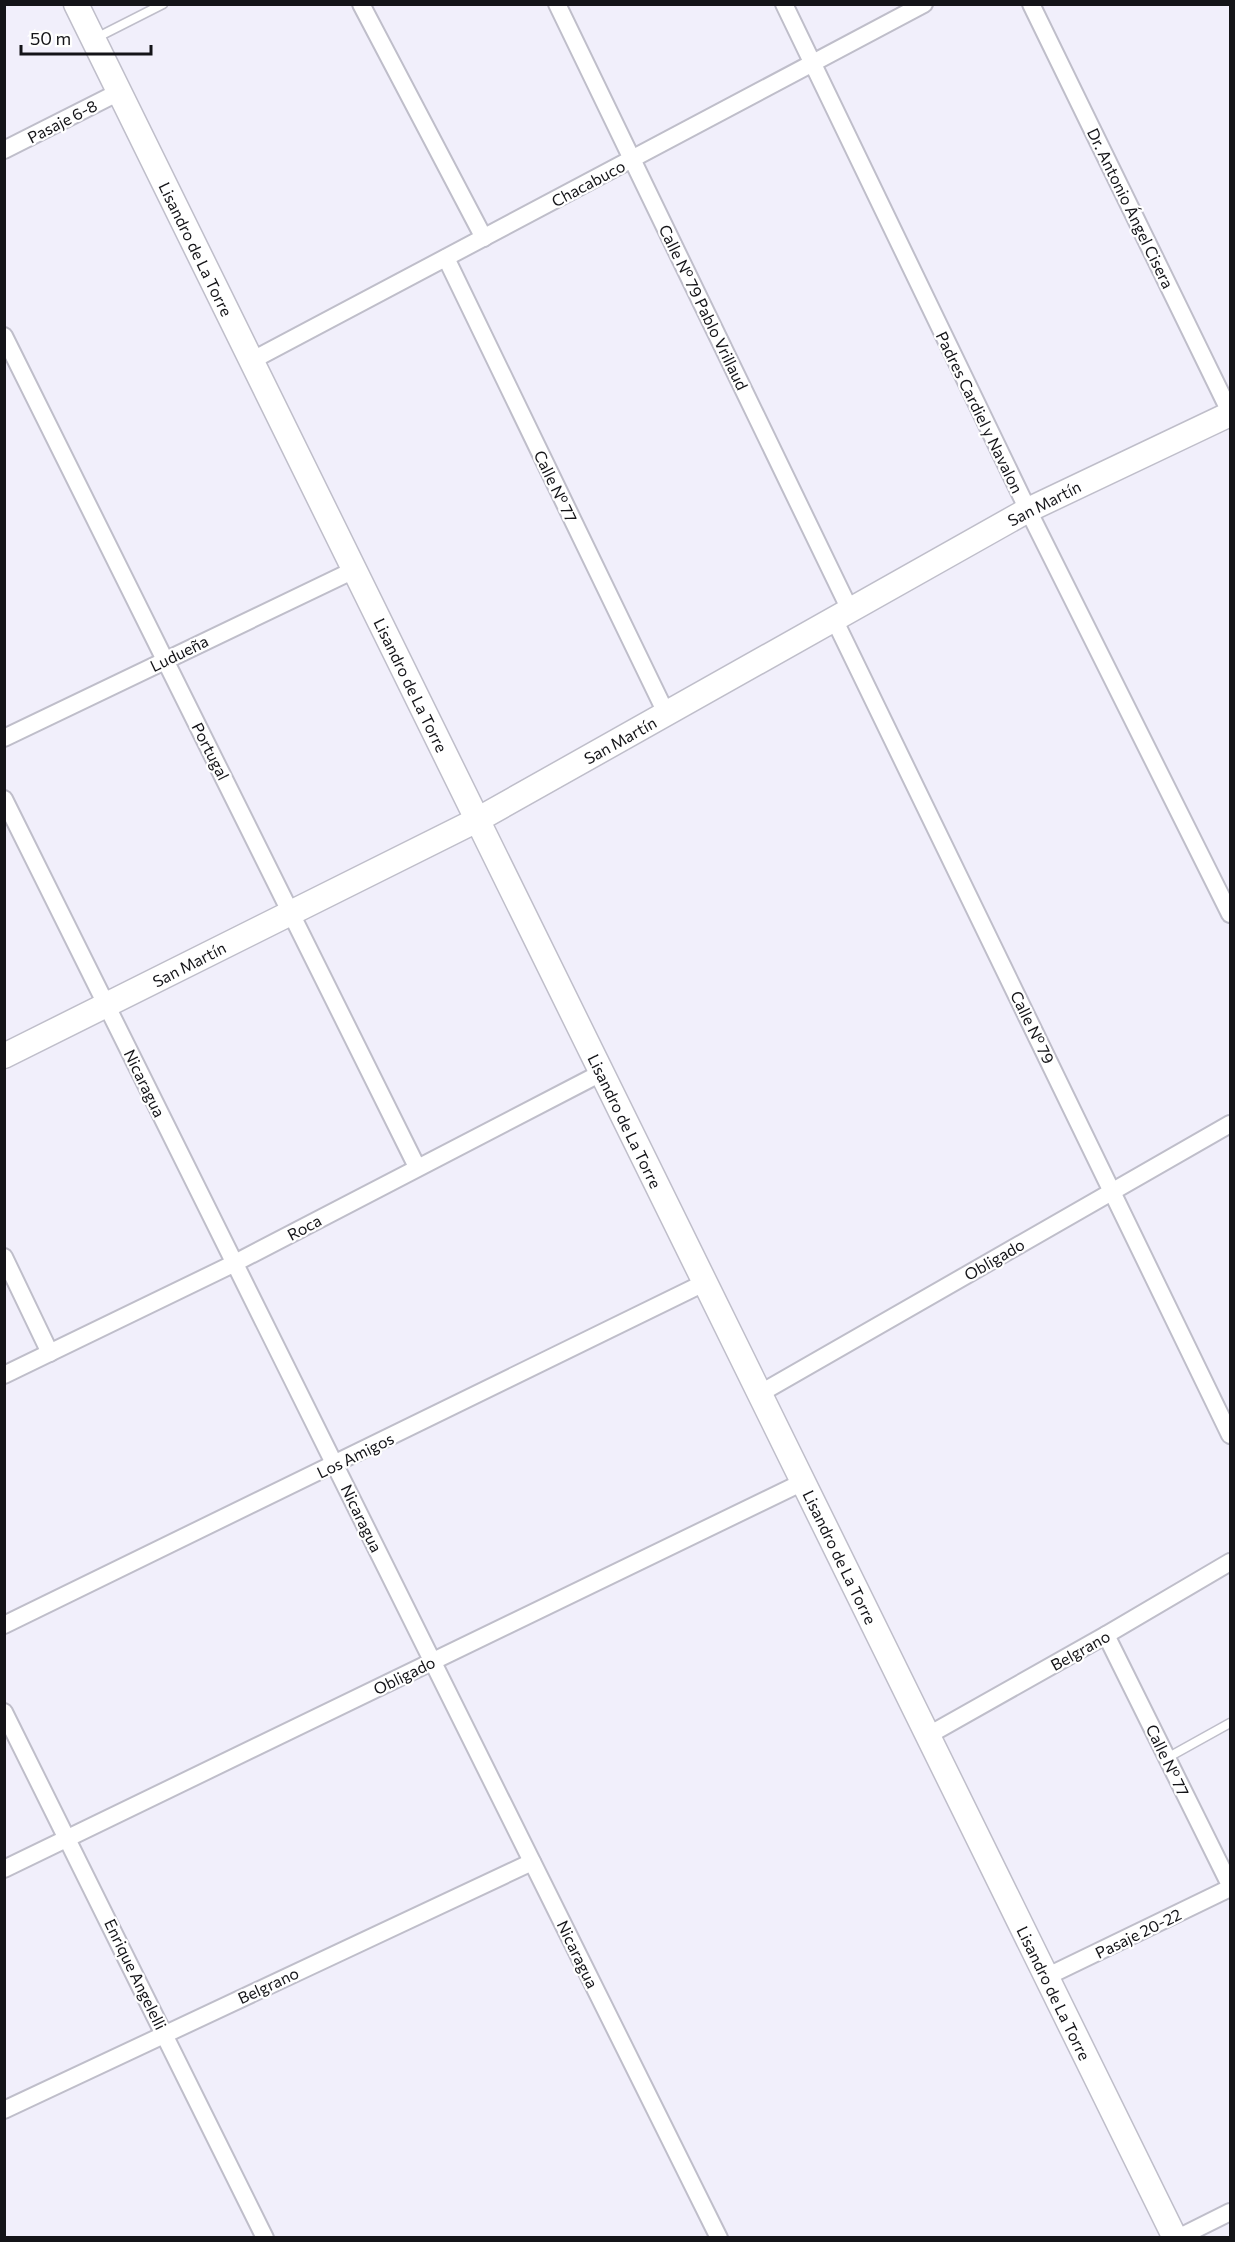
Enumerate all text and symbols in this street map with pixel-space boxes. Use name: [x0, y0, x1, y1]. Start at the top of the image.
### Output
scale bar: [21, 18, 152, 56]
text: 50 m: [30, 27, 71, 49]
street label: Pasaje 6-8: [24, 95, 100, 147]
street label: Dr. Antonio Ángel Cisera: [1084, 125, 1178, 291]
street label: Chacabuco: [548, 156, 628, 210]
street label: Lisandro de La Torre: [155, 179, 237, 319]
street label: Calle Nº 79 Pablo Vrillaud: [656, 221, 752, 393]
street label: Padres Cardiel y Navalon: [933, 328, 1027, 496]
street label: Calle Nº 77: [530, 447, 582, 525]
street label: San Martín: [1004, 476, 1084, 530]
street label: Lisandro de La Torre: [370, 615, 452, 755]
street label: Ludueña: [147, 631, 211, 675]
street label: San Martín: [581, 712, 659, 768]
street label: Portugal: [188, 719, 234, 783]
street label: San Martín: [149, 937, 229, 991]
street label: Calle Nº 79: [1007, 987, 1059, 1067]
street label: Nicaragua: [120, 1046, 170, 1120]
street label: Lisandro de La Torre: [584, 1051, 666, 1191]
street label: Roca: [284, 1210, 324, 1244]
street label: Obligado: [960, 1234, 1028, 1284]
street label: Los Amigos: [313, 1428, 397, 1482]
street label: Nicaragua: [337, 1481, 387, 1555]
street label: Lisandro de La Torre: [799, 1487, 881, 1627]
street label: Belgrano: [1047, 1626, 1113, 1674]
street label: Obligado: [370, 1652, 438, 1698]
street label: Calle Nº 77: [1142, 1721, 1194, 1799]
street label: Pasaje 20-22: [1092, 1904, 1184, 1962]
street label: Enrique Angelelli: [101, 1916, 171, 2032]
street label: Nicaragua: [553, 1917, 603, 1991]
street label: Lisandro de La Torre: [1013, 1923, 1095, 2063]
street label: Belgrano: [235, 1963, 301, 2007]

